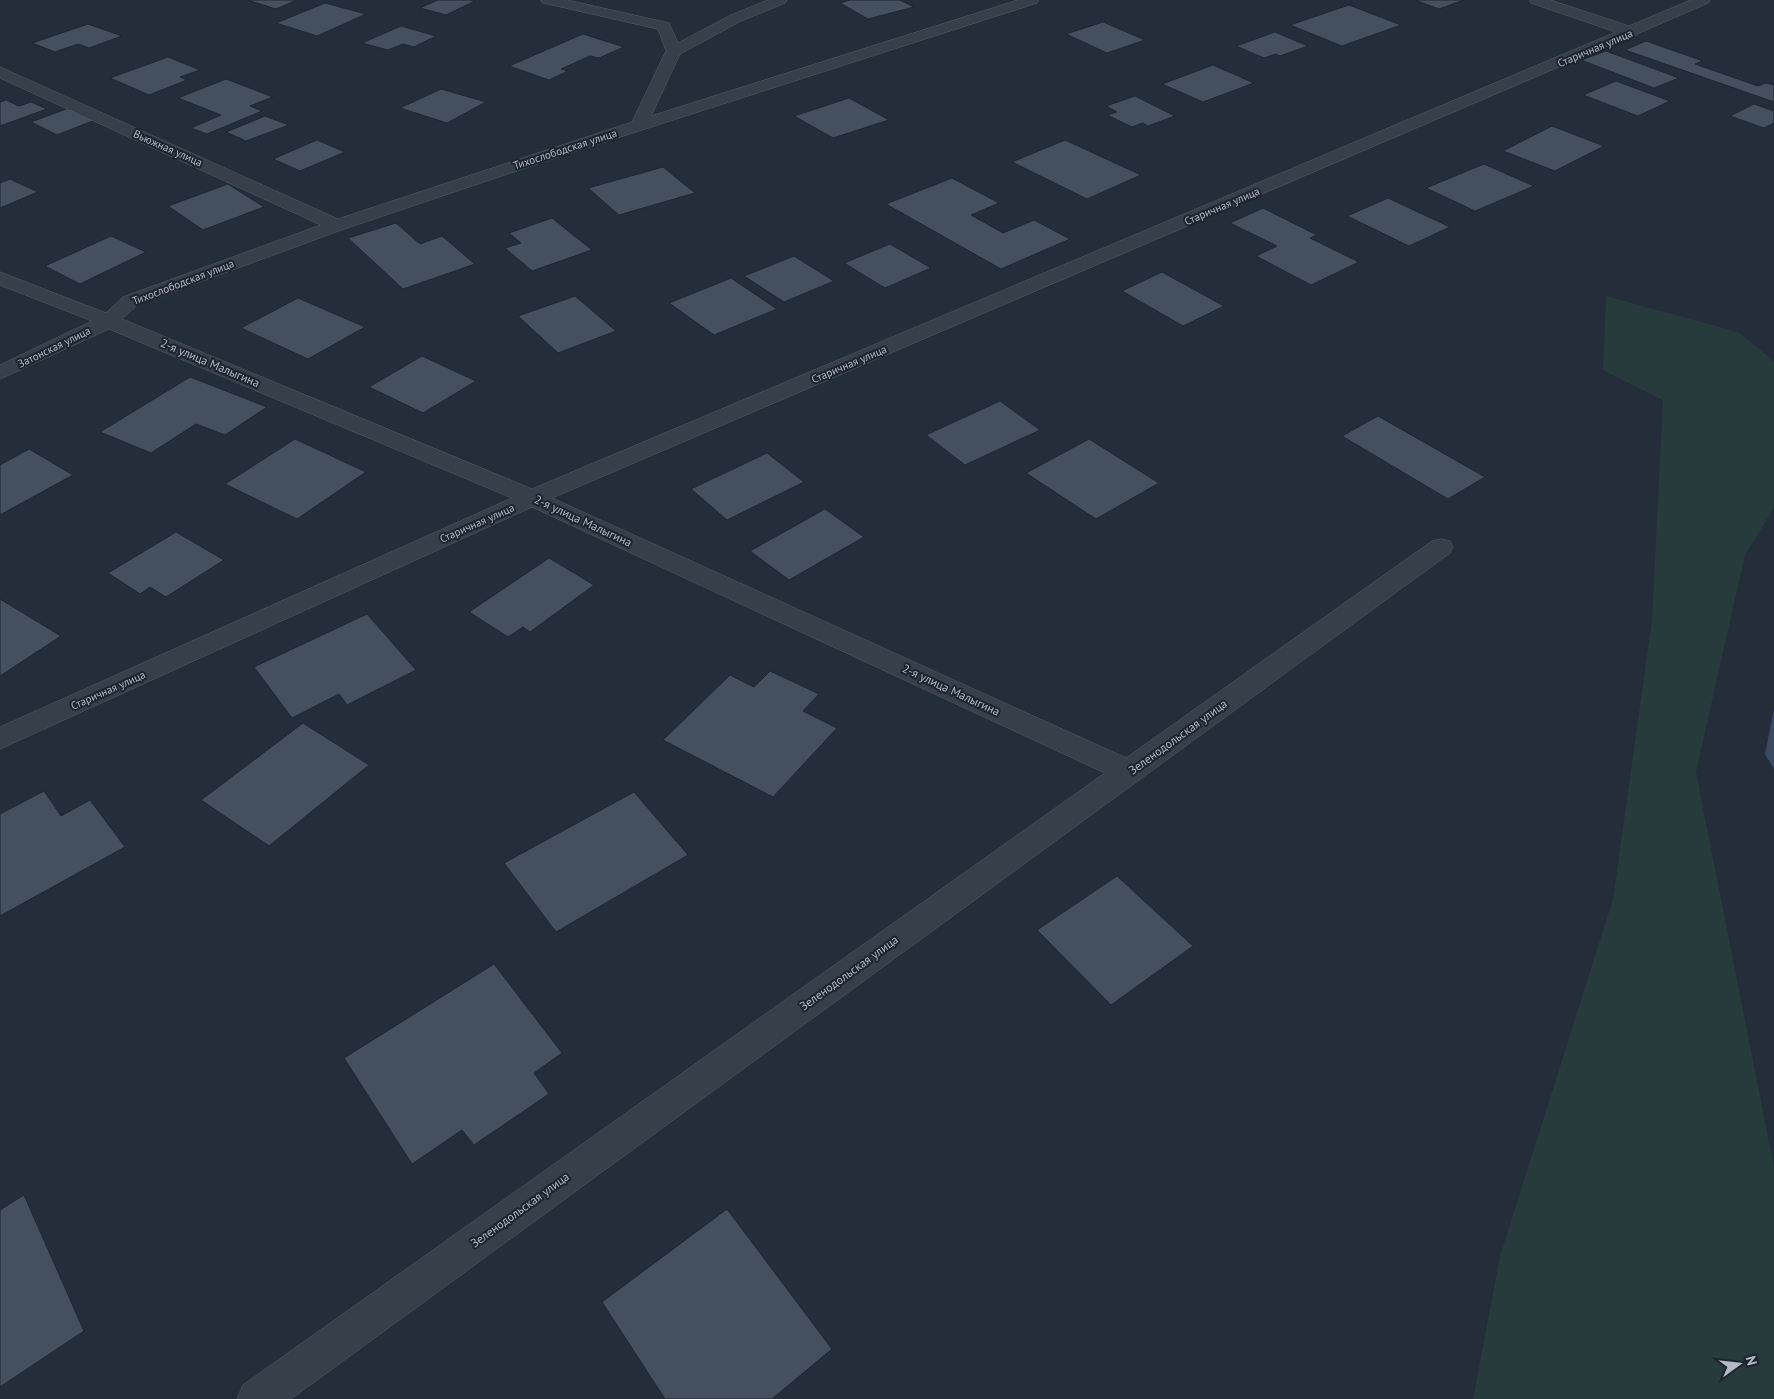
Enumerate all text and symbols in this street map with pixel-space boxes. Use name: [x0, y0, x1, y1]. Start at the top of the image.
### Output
street label: Старичная улица: [1555, 26, 1635, 70]
street label: Тихослободская улица: [511, 126, 619, 172]
street label: Вьюжная улица: [131, 127, 205, 169]
street label: Старичная улица: [1182, 184, 1262, 228]
street label: Тихослободская улица: [130, 256, 236, 308]
street label: Затонская улица: [15, 323, 93, 371]
street label: 2-я улица Малыгина: [158, 335, 262, 390]
street label: Старичная улица: [809, 342, 889, 386]
street label: 2-я улица Малыгина: [532, 491, 635, 550]
street label: Старичная улица: [437, 500, 517, 546]
street label: 2-я улица Малыгина: [900, 660, 1003, 719]
street label: Старичная улица: [68, 667, 148, 713]
street label: Зеленодольская улица: [1125, 696, 1230, 777]
street label: Зеленодольская улица: [796, 932, 901, 1013]
street label: Зеленодольская улица: [467, 1169, 572, 1250]
north arrow: [1714, 1339, 1764, 1389]
text: N: [1742, 1354, 1761, 1367]

